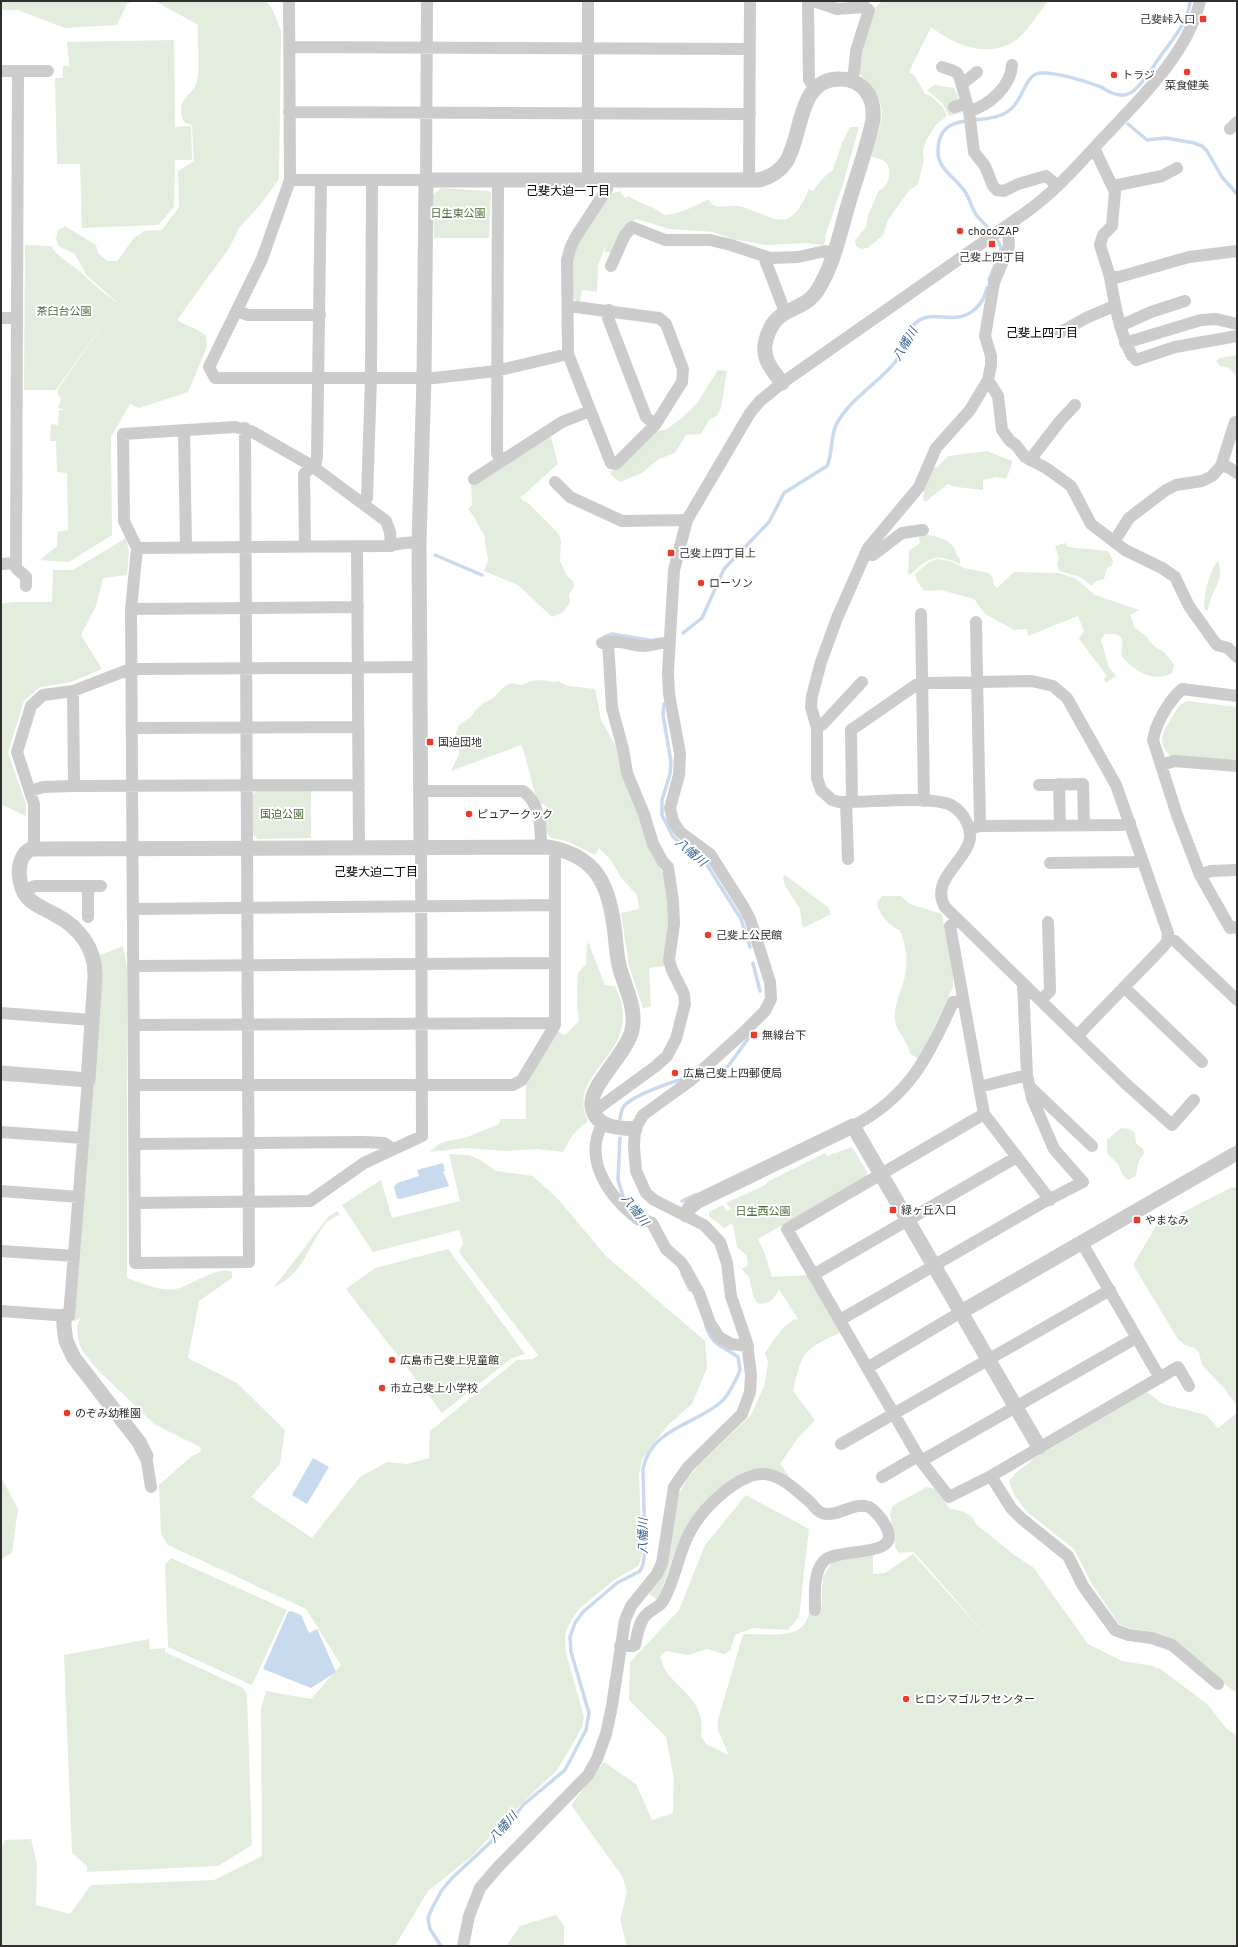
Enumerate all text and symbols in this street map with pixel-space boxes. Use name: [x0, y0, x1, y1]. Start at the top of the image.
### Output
place label: 己斐峠入口: [1140, 13, 1195, 27]
marker: 己斐峠入口: [1198, 14, 1208, 24]
marker: 菜食健美: [1182, 67, 1192, 77]
place label: トラジ: [1122, 69, 1155, 83]
marker: トラジ: [1109, 70, 1119, 80]
place label: 菜食健美: [1165, 79, 1209, 93]
district label: 己斐大迫一丁目: [526, 184, 610, 200]
park label: 日生東公園: [431, 207, 486, 221]
place label: chocoZAP: [968, 225, 1019, 239]
marker: chocoZAP: [955, 226, 965, 236]
marker: 己斐上四丁目: [987, 239, 997, 249]
place label: 己斐上四丁目: [959, 251, 1025, 265]
park label: 茶臼台公園: [37, 305, 92, 319]
water label: 八幡川: [890, 323, 923, 364]
district label: 己斐上四丁目: [1006, 326, 1078, 342]
place label: 己斐上四丁目上: [679, 547, 756, 561]
marker: 己斐上四丁目上: [666, 548, 676, 558]
place label: ローソン: [709, 577, 753, 591]
marker: ローソン: [696, 578, 706, 588]
place label: 国迫団地: [438, 736, 482, 750]
marker: 国迫団地: [425, 737, 435, 747]
park label: 国迫公園: [260, 808, 304, 822]
place label: ピュアークック: [477, 808, 553, 822]
marker: ピュアークック: [464, 809, 474, 819]
water label: 八幡川: [672, 835, 711, 872]
district label: 己斐大迫二丁目: [334, 865, 418, 881]
place label: 己斐上公民館: [716, 929, 782, 943]
marker: 己斐上公民館: [703, 930, 713, 940]
place label: 無線台下: [762, 1029, 806, 1043]
marker: 無線台下: [749, 1030, 759, 1040]
place label: 広島己斐上四郵便局: [683, 1067, 782, 1081]
marker: 広島己斐上四郵便局: [670, 1068, 680, 1078]
water label: 八幡川: [617, 1192, 653, 1231]
place label: 緑ヶ丘入口: [901, 1204, 956, 1218]
park label: 日生西公園: [736, 1205, 791, 1219]
marker: 緑ヶ丘入口: [888, 1205, 898, 1215]
place label: やまなみ: [1145, 1214, 1189, 1228]
marker: やまなみ: [1132, 1215, 1142, 1225]
place label: 広島市己斐上児童館: [400, 1354, 499, 1368]
marker: 広島市己斐上児童館: [387, 1355, 397, 1365]
place label: 市立己斐上小学校: [390, 1382, 478, 1396]
marker: 市立己斐上小学校: [377, 1383, 387, 1393]
place label: のぞみ幼稚園: [75, 1407, 141, 1421]
marker: のぞみ幼稚園: [62, 1408, 72, 1418]
water label: 八幡川: [636, 1516, 652, 1554]
place label: ヒロシマゴルフセンター: [914, 1693, 1035, 1707]
marker: ヒロシマゴルフセンター: [901, 1694, 911, 1704]
water label: 八幡川: [486, 1807, 523, 1846]

